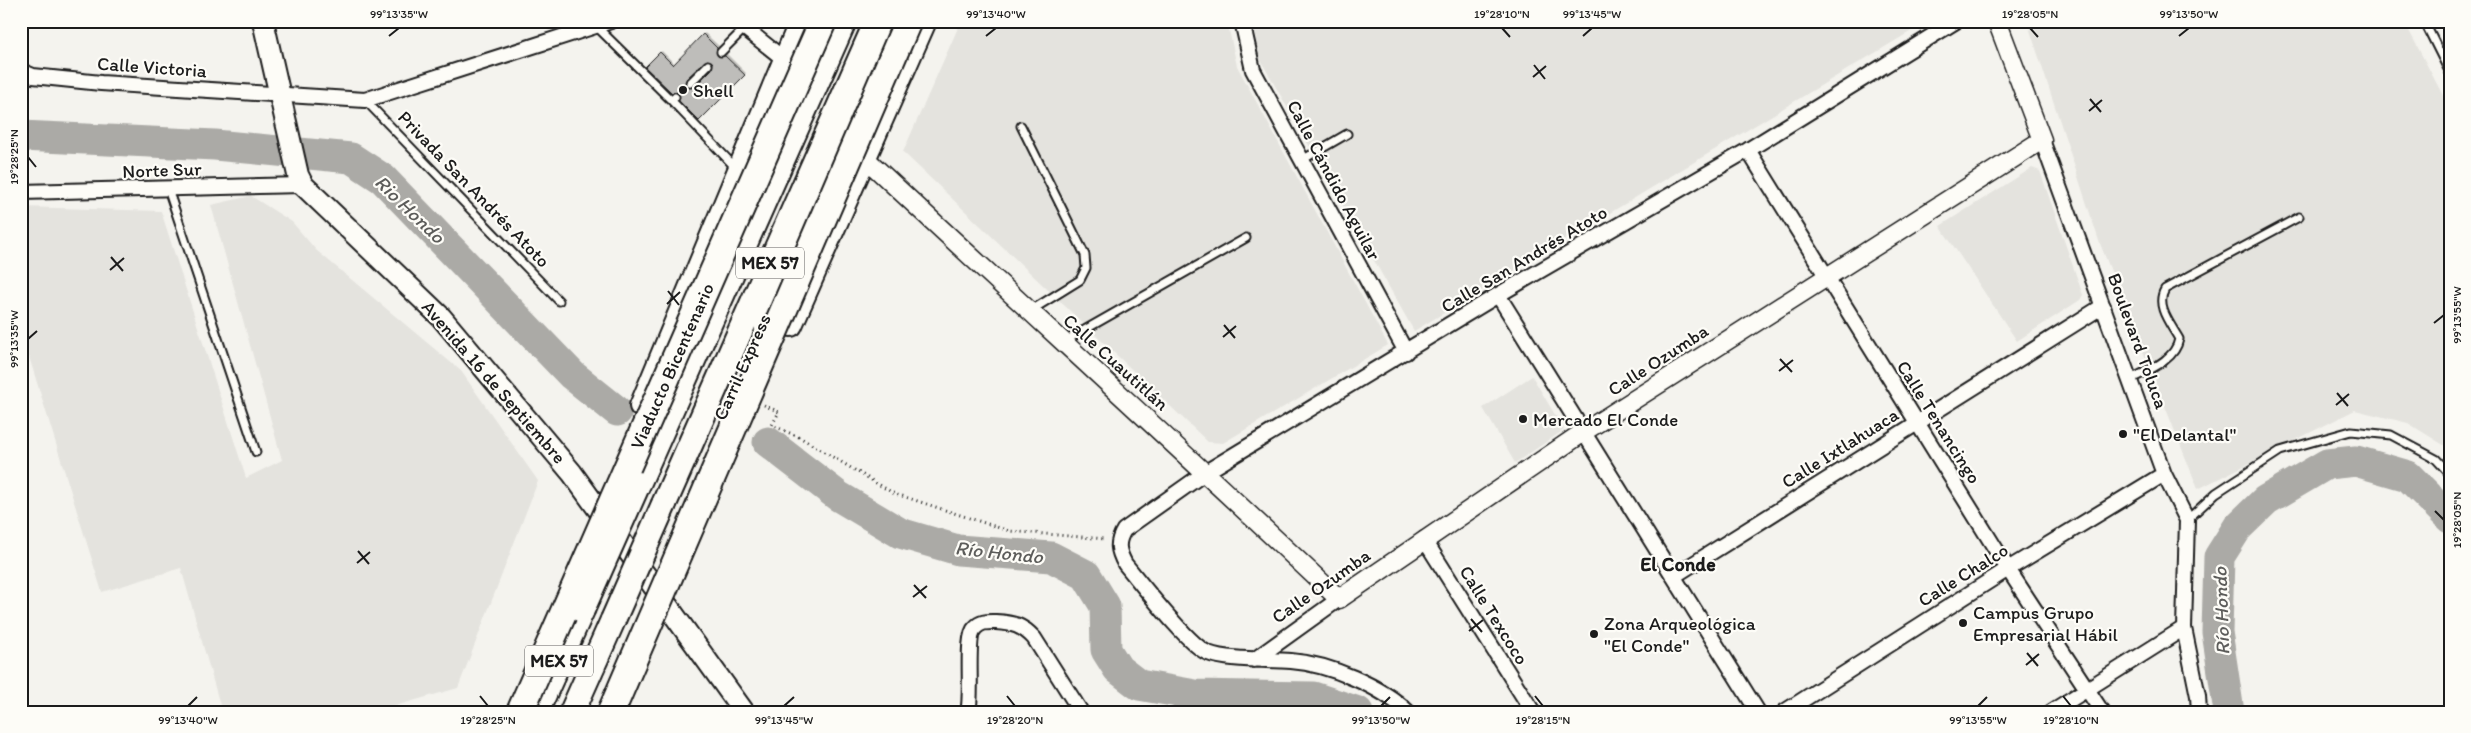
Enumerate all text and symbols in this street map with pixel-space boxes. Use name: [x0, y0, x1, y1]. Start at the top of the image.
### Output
text: 99°13'35"W: [370, 7, 428, 21]
text: 99°13'40"W: [966, 7, 1026, 21]
text: 19°28'10"N: [1474, 7, 1530, 21]
text: 99°13'45"W: [1563, 7, 1621, 21]
text: 19°28'05"N: [2002, 7, 2058, 21]
text: 99°13'50"W: [2160, 7, 2218, 21]
street label: Calle Victoria: [96, 52, 208, 82]
place label: Shell: [693, 79, 734, 102]
marker: Shell: [677, 84, 689, 96]
street label: Calle Cándido Aguilar: [1282, 96, 1386, 265]
street label: Privada San Andrés Atoto: [393, 106, 555, 272]
text: 19°28'25"N: [7, 129, 21, 185]
street label: Norte Sur: [122, 157, 202, 183]
water label: Rio Hondo: [370, 170, 451, 249]
street label: Calle San Andrés Atoto: [1437, 200, 1611, 318]
road number: MEX 57: [736, 248, 804, 278]
street label: Boulevard Toluca: [2103, 270, 2173, 412]
street label: Viaducto Bicentenario: [625, 279, 719, 453]
text: 99°13'55"W: [2450, 286, 2464, 344]
street label: Avenida 16 de Septiembre: [417, 296, 571, 468]
street label: Calle Cuautitlán: [1058, 309, 1174, 416]
text: 99°13'35"W: [7, 310, 21, 368]
street label: Carril Express: [708, 310, 776, 424]
street label: Calle Ozumba: [1603, 319, 1713, 401]
street label: Calle Tenancingo: [1892, 356, 1986, 488]
street label: Calle Ixtlahuaca: [1777, 403, 1903, 493]
place label: Mercado El Conde: [1533, 408, 1678, 431]
marker: Mercado El Conde: [1517, 413, 1529, 425]
place label: "El Delantal": [2133, 423, 2237, 446]
marker: "El Delantal": [2117, 428, 2129, 440]
text: 19°28'05"N: [2450, 492, 2464, 548]
water label: Río Hondo: [954, 535, 1045, 569]
street label: Calle Chalco: [1914, 538, 2012, 612]
street label: Calle Ozumba: [1267, 544, 1375, 628]
district label: El Conde: [1640, 552, 1716, 576]
street label: Calle Texcoco: [1454, 561, 1534, 669]
water label: Río Hondo: [2207, 566, 2235, 655]
place label: Campus Grupo Empresarial Hábil: [1973, 601, 2119, 646]
place label: Zona Arqueológica "El Conde": [1604, 612, 1756, 657]
marker: Campus Grupo Empresarial Hábil: [1957, 617, 1969, 629]
marker: Zona Arqueológica "El Conde": [1588, 628, 1600, 640]
road number: MEX 57: [525, 646, 593, 676]
text: 99°13'40"W: [158, 713, 218, 727]
text: 19°28'25"N: [460, 713, 516, 727]
text: 99°13'45"W: [755, 713, 813, 727]
text: 19°28'20"N: [987, 713, 1043, 727]
text: 99°13'50"W: [1352, 713, 1410, 727]
text: 19°28'15"N: [1516, 713, 1570, 727]
text: 99°13'55"W: [1949, 713, 2007, 727]
text: 19°28'10"N: [2043, 713, 2099, 727]

